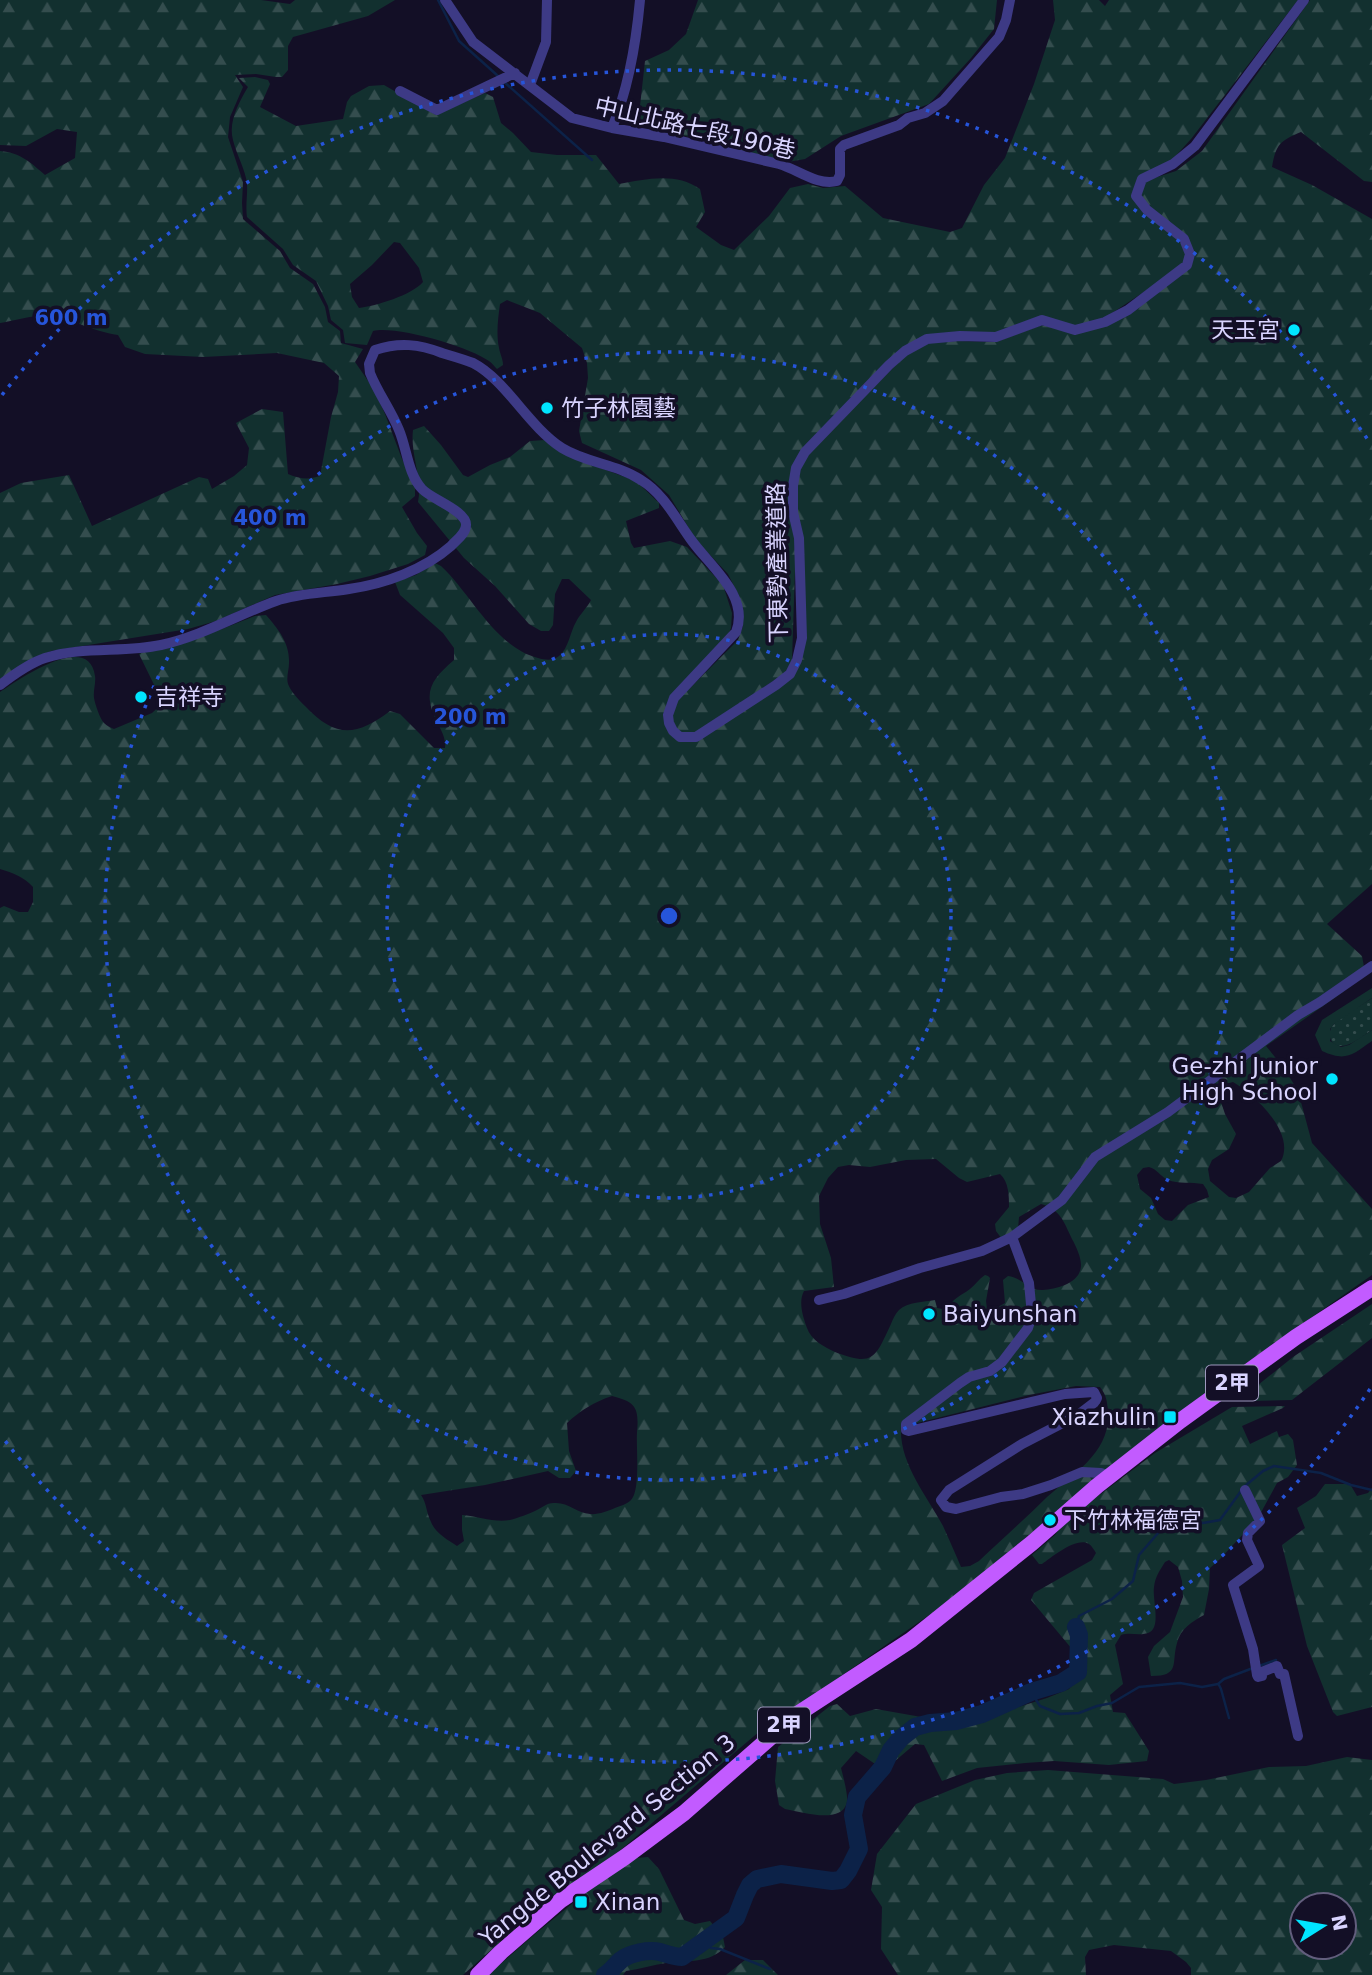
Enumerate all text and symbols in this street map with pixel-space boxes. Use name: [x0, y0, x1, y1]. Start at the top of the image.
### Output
street label: 中山北路七段190巷: [592, 92, 798, 164]
text: 600 m: [34, 306, 108, 330]
place label: 天玉宮: [1211, 317, 1280, 343]
marker: 天玉宮: [1286, 322, 1302, 338]
place label: 竹子林園藝: [561, 395, 676, 421]
marker: 竹子林園藝: [539, 400, 555, 416]
street label: 下東勢產業道路: [763, 482, 791, 644]
text: 400 m: [233, 506, 307, 530]
place label: 吉祥寺: [155, 684, 224, 710]
marker: 吉祥寺: [133, 689, 149, 705]
text: 200 m: [433, 705, 507, 729]
centre of rings: [657, 904, 681, 928]
place label: Ge-zhi Junior High School: [1172, 1053, 1319, 1105]
marker: Ge-zhi Junior High School: [1324, 1071, 1340, 1087]
place label: Baiyunshan: [943, 1301, 1077, 1327]
marker: Baiyunshan: [921, 1306, 937, 1322]
road number: 2甲: [1206, 1366, 1258, 1400]
place label: Xiazhulin: [1051, 1404, 1156, 1430]
marker: Xiazhulin: [1162, 1409, 1178, 1425]
place label: 下竹林福德宮: [1064, 1507, 1202, 1533]
marker: 下竹林福德宮: [1042, 1512, 1058, 1528]
road number: 2甲: [758, 1708, 810, 1742]
street label: Yangde Boulevard Section 3: [473, 1729, 740, 1952]
place label: Xinan: [595, 1889, 660, 1915]
north arrow: [1288, 1891, 1358, 1961]
marker: Xinan: [573, 1894, 589, 1910]
text: N: [1327, 1913, 1352, 1933]

